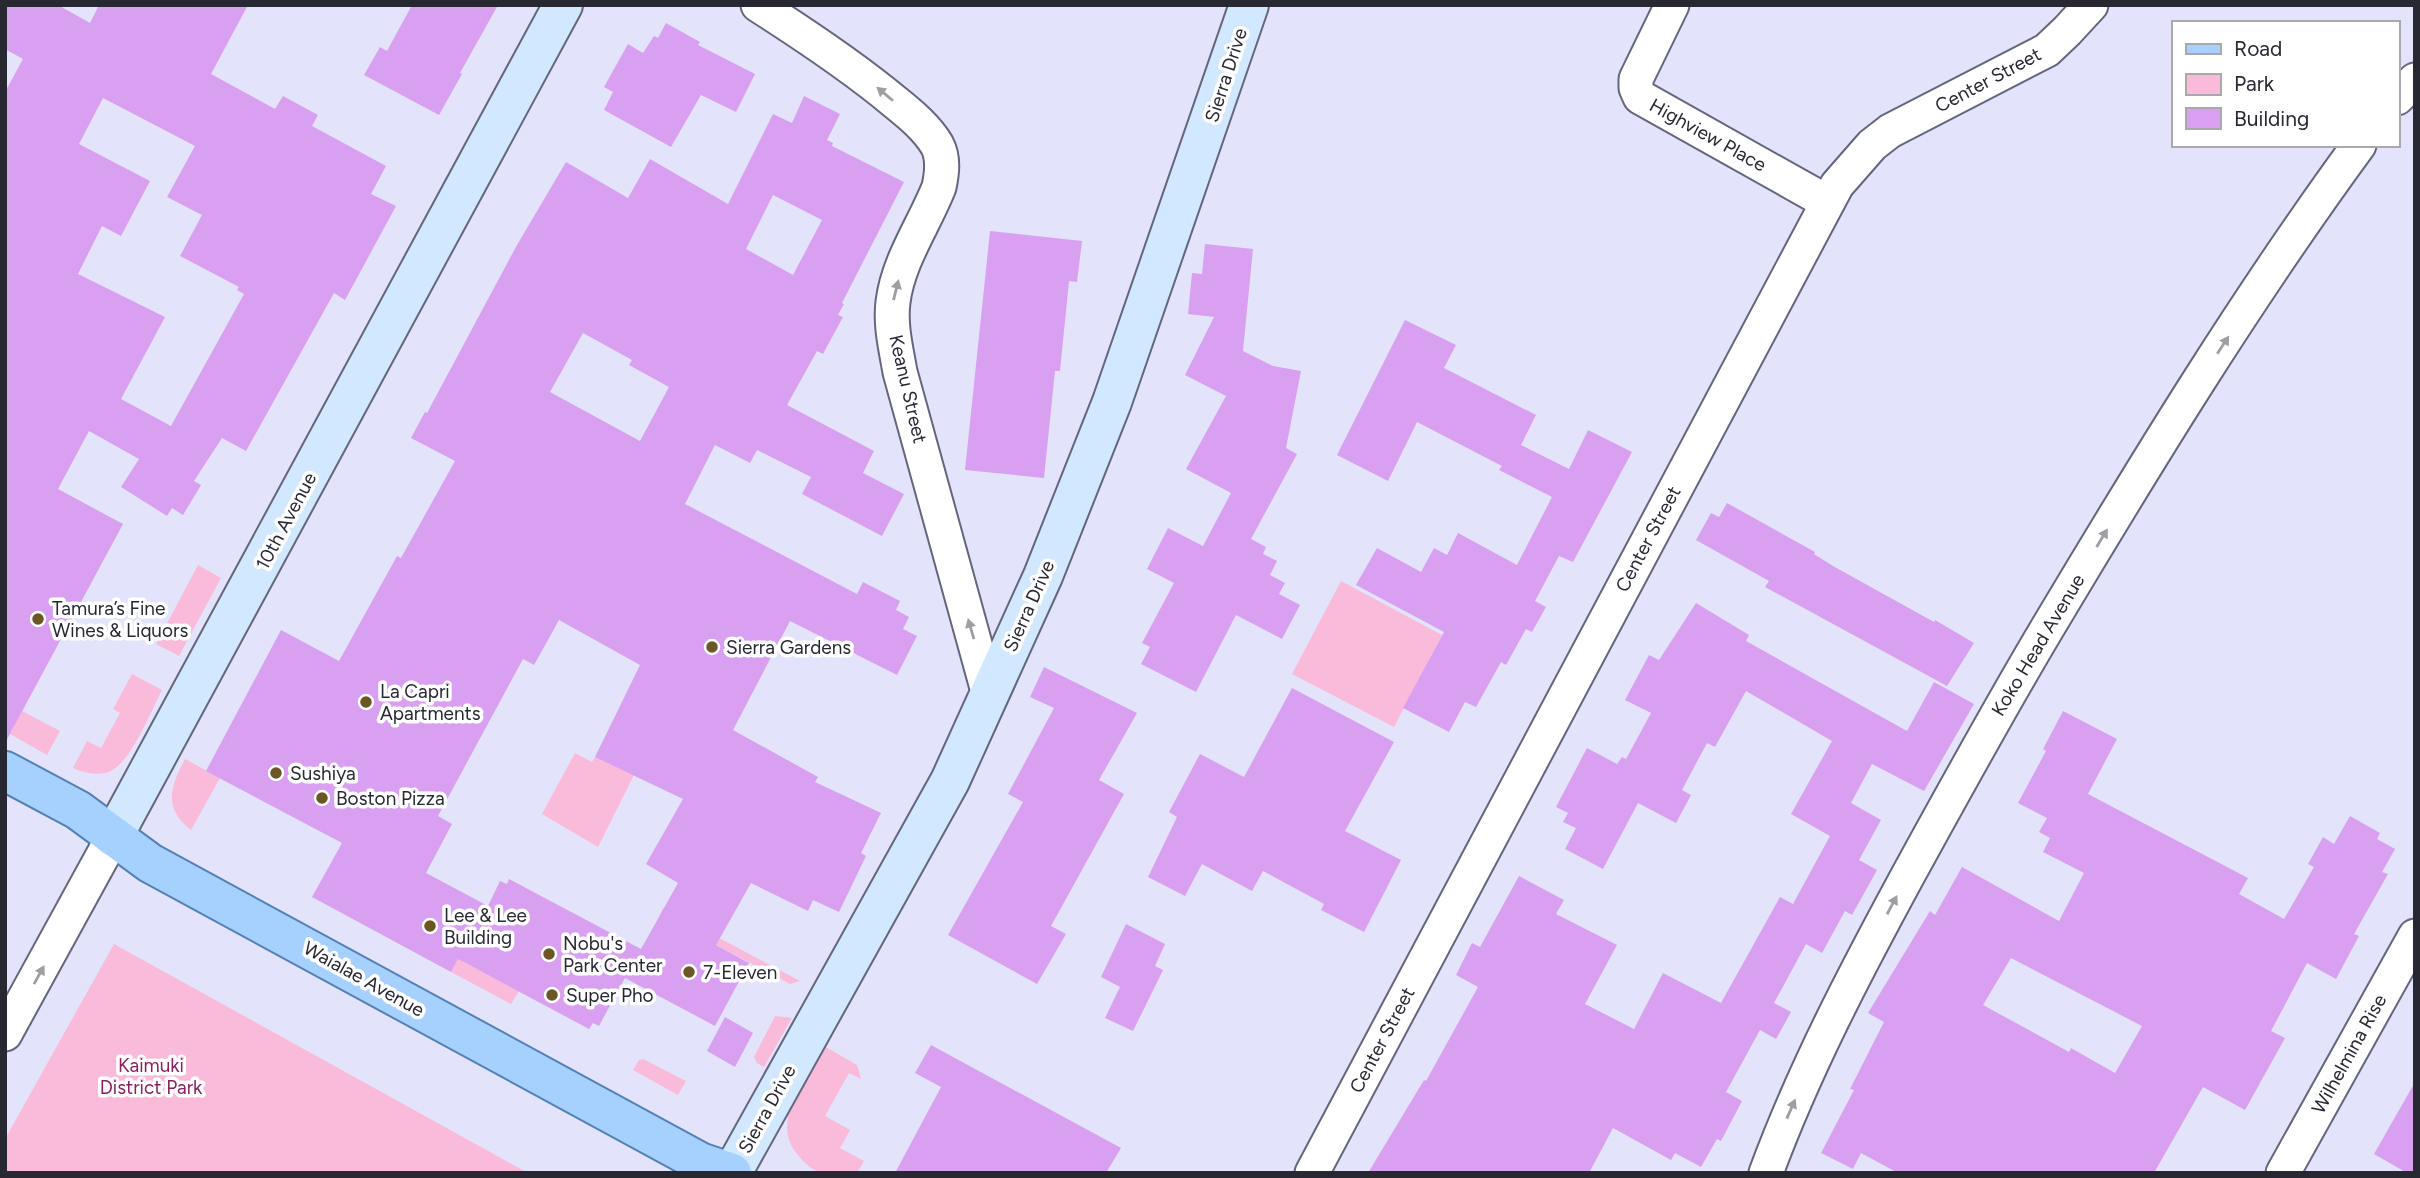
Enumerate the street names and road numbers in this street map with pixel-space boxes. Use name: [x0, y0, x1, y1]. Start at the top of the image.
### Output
street label: Sierra Drive: [1200, 25, 1252, 125]
street label: Center Street: [1931, 42, 2045, 118]
street label: Highview Place: [1646, 93, 1770, 177]
street label: Keanu Street: [884, 333, 932, 445]
street label: 10th Avenue: [251, 468, 321, 574]
street label: Center Street: [1610, 482, 1686, 596]
street label: Sierra Drive: [999, 557, 1059, 655]
street label: Koko Head Avenue: [1987, 570, 2089, 720]
street label: Waialae Avenue: [300, 936, 428, 1022]
street label: Center Street: [1344, 983, 1420, 1097]
street label: Wilhelmina Rise: [2307, 990, 2391, 1118]
street label: Sierra Drive: [733, 1061, 801, 1157]

